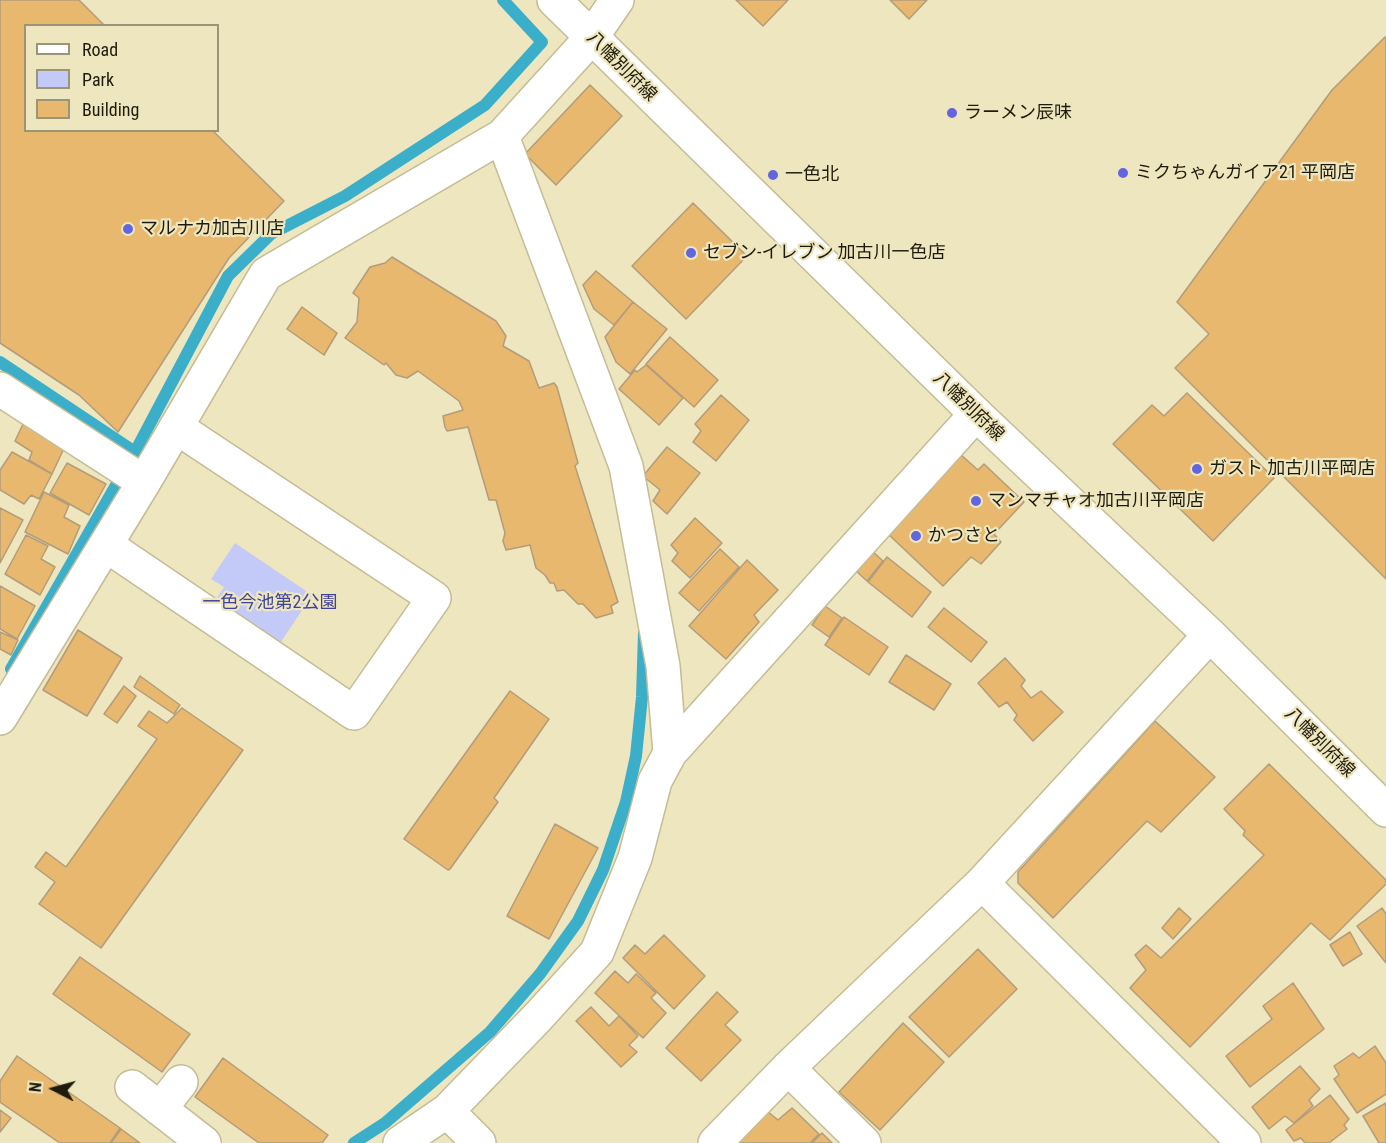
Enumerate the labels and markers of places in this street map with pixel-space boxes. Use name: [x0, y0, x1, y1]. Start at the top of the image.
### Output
place label: ラーメン辰味: [964, 102, 1072, 124]
marker: ラーメン辰味: [945, 106, 959, 120]
place label: ミクちゃんガイア21 平岡店: [1135, 162, 1355, 184]
place label: 一色北: [785, 164, 839, 186]
marker: ミクちゃんガイア21 平岡店: [1116, 166, 1130, 180]
marker: 一色北: [766, 168, 780, 182]
place label: マルナカ加古川店: [140, 218, 284, 240]
marker: マルナカ加古川店: [121, 222, 135, 236]
place label: セブン-イレブン 加古川一色店: [703, 242, 946, 264]
marker: セブン-イレブン 加古川一色店: [684, 246, 698, 260]
place label: ガスト 加古川平岡店: [1209, 458, 1375, 480]
marker: ガスト 加古川平岡店: [1190, 462, 1204, 476]
place label: マンマチャオ加古川平岡店: [988, 490, 1204, 512]
marker: マンマチャオ加古川平岡店: [969, 494, 983, 508]
place label: かつさと: [928, 525, 1000, 547]
marker: かつさと: [909, 529, 923, 543]

